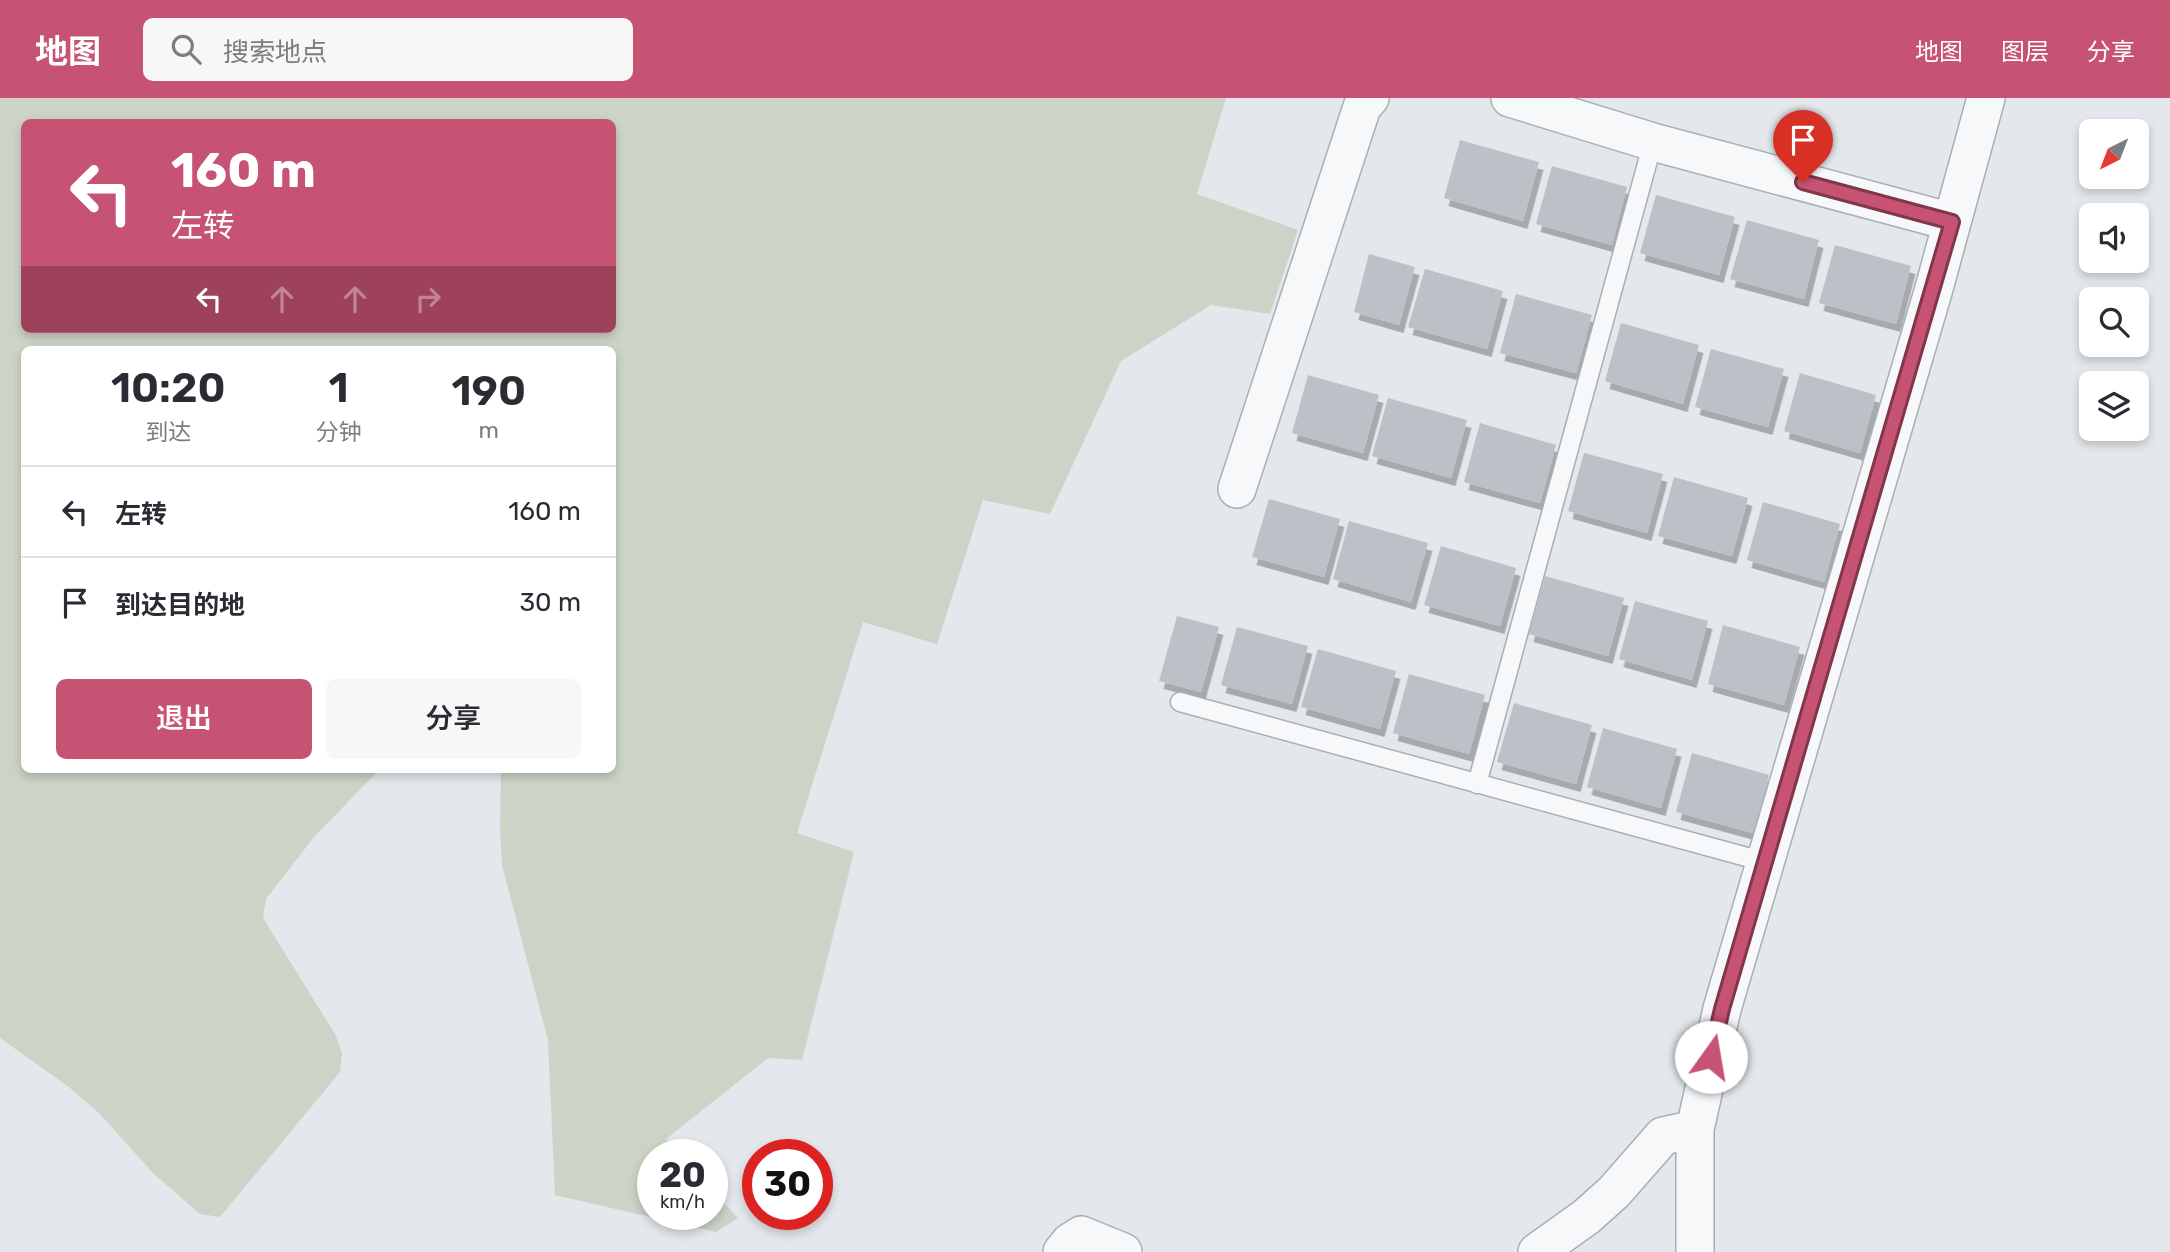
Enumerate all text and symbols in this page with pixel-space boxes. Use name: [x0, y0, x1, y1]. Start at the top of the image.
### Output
search box: [143, 18, 633, 81]
icon: search: [167, 30, 205, 68]
text: 地图: [35, 32, 101, 71]
text: 搜索地点: [223, 37, 327, 68]
text: 地图: [1915, 38, 1963, 66]
text: 图层: [2001, 38, 2049, 66]
text: 分享: [2087, 38, 2135, 66]
pin: [1773, 110, 1833, 182]
north arrow: [2079, 119, 2149, 189]
map controls: [2079, 119, 2149, 441]
icon: arrive: [1784, 121, 1822, 159]
text: 160 m: [171, 141, 316, 199]
icon: left: [56, 147, 147, 238]
button: sound: [2079, 203, 2149, 273]
text: 左转: [171, 207, 235, 245]
icon: left: [190, 280, 228, 318]
icon: ahead: [263, 280, 301, 318]
icon: ahead: [336, 280, 374, 318]
icon: right: [409, 280, 447, 318]
button: search: [2079, 287, 2149, 357]
text: 10:20: [111, 363, 226, 413]
text: 1: [329, 363, 349, 413]
text: 190: [451, 366, 526, 416]
button: layers: [2079, 371, 2149, 441]
text: m: [479, 416, 499, 444]
text: 到达: [145, 418, 191, 446]
text: 分钟: [316, 418, 362, 446]
icon: left: [56, 493, 94, 531]
text: 160 m: [508, 496, 581, 527]
text: 左转: [115, 499, 167, 530]
icon: arrive: [56, 584, 94, 622]
text: 30 m: [519, 587, 581, 618]
text: 到达目的地: [115, 590, 245, 621]
button: 退出: [56, 679, 312, 759]
button: 分享: [326, 679, 581, 759]
position arrow: [1674, 1020, 1748, 1094]
speed limit sign: 30: [742, 1139, 833, 1230]
text: 20: [659, 1154, 706, 1196]
text: km/h: [660, 1191, 705, 1213]

